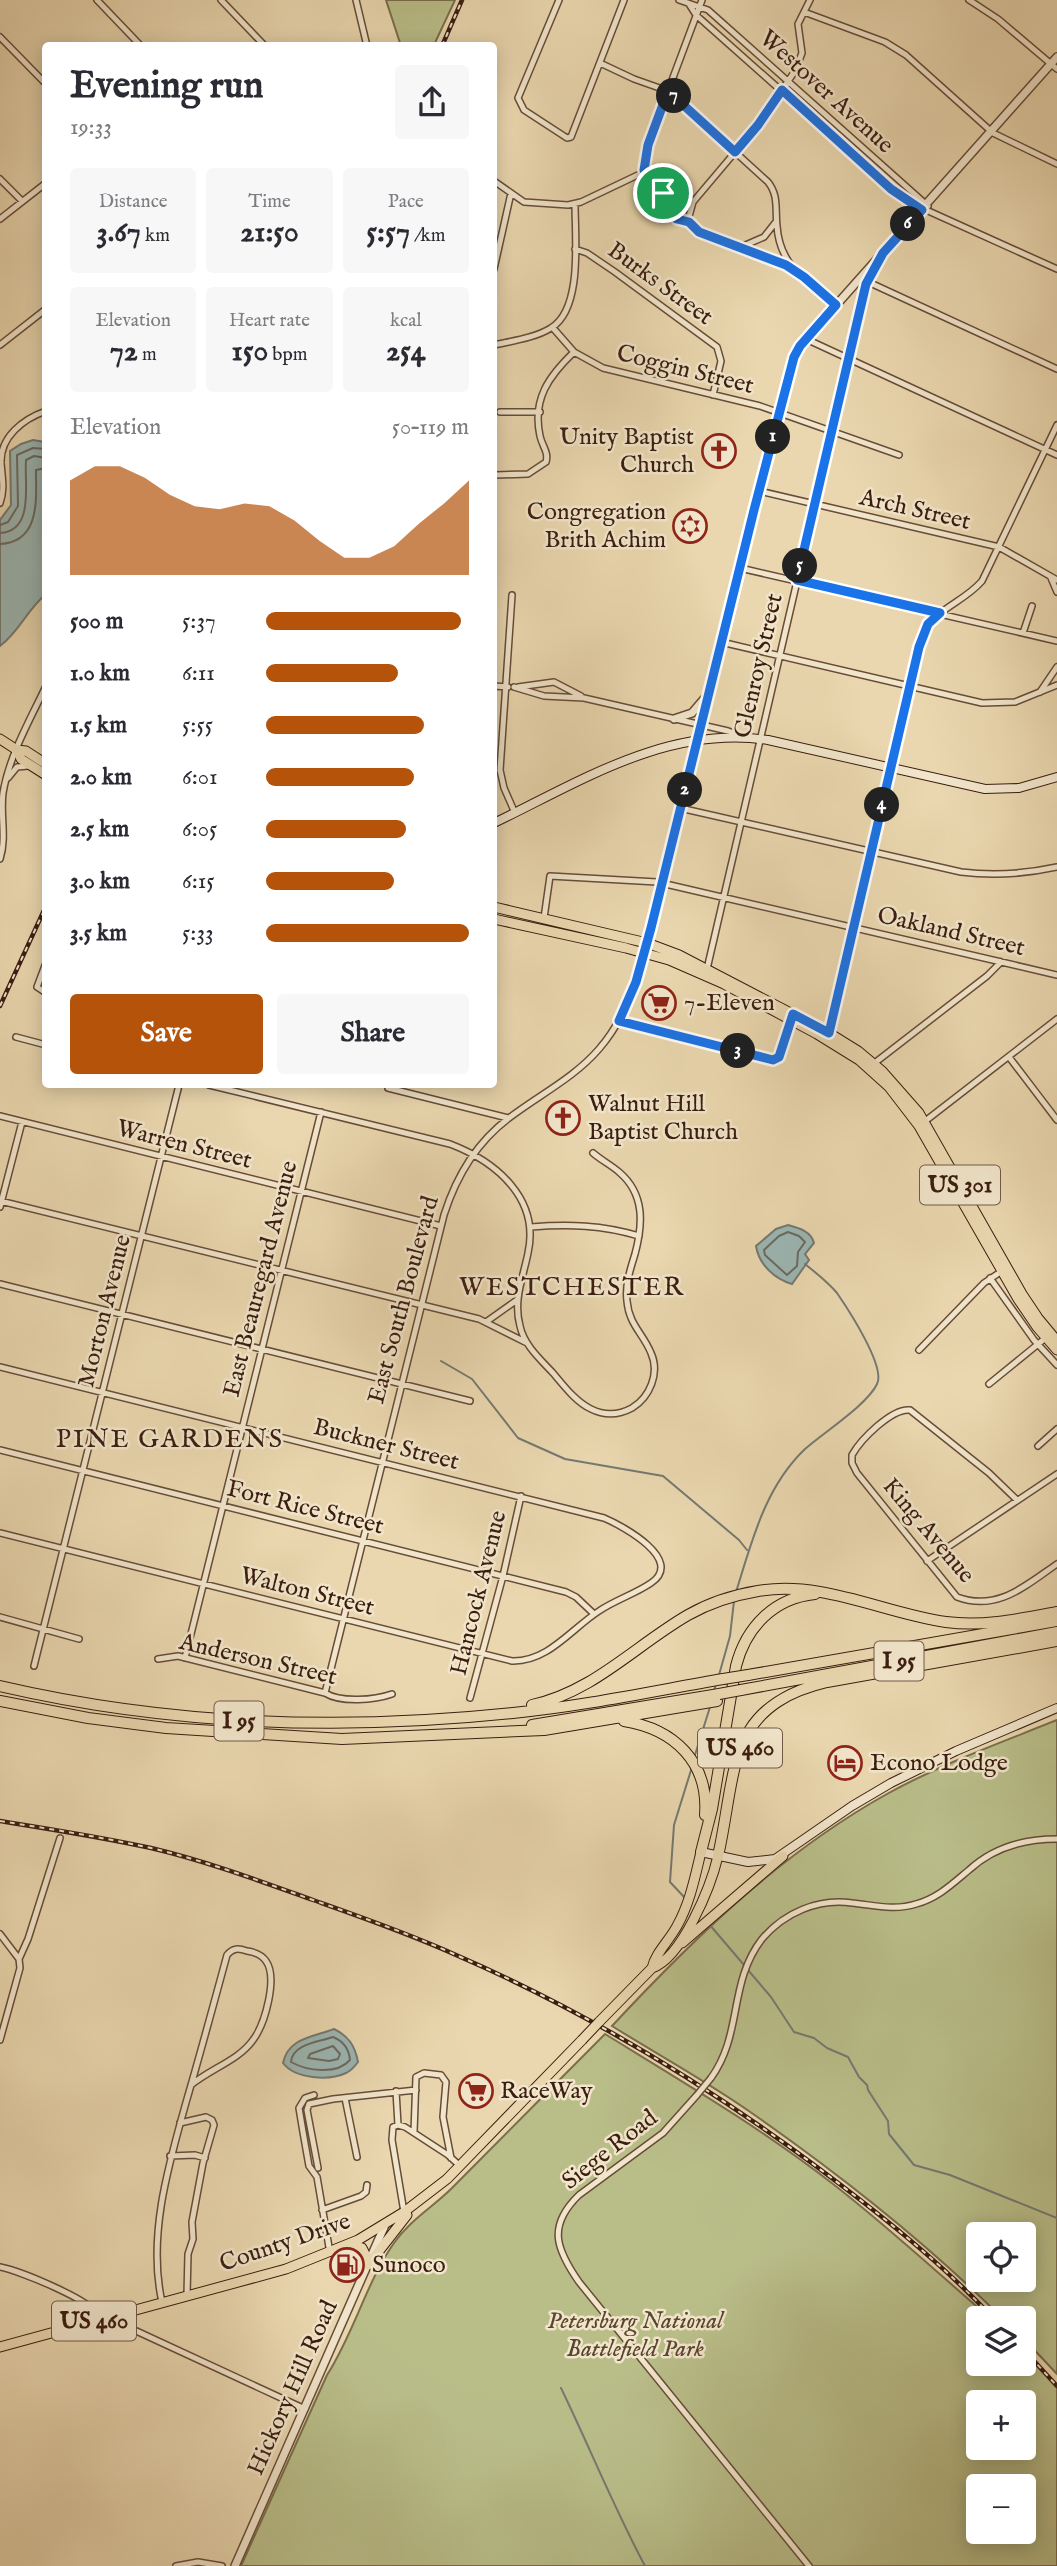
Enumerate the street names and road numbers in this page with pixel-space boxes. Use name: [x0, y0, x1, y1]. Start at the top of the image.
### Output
street label: Westover Avenue: [752, 23, 900, 161]
street label: Burks Street: [601, 235, 719, 333]
street label: Coggin Street: [613, 338, 757, 402]
street label: Arch Street: [856, 482, 974, 538]
street label: Glenroy Street: [727, 591, 791, 741]
street label: Oakland Street: [874, 900, 1028, 964]
street label: Warren Street: [113, 1113, 255, 1177]
street label: East Beauregard Avenue: [217, 1158, 305, 1400]
road number: US 301: [920, 1166, 1000, 1204]
street label: East South Boulevard: [361, 1192, 447, 1407]
street label: Morton Avenue: [71, 1231, 139, 1391]
street label: Buckner Street: [310, 1412, 462, 1478]
street label: King Avenue: [875, 1472, 981, 1590]
street label: Fort Rice Street: [223, 1474, 387, 1542]
street label: Hancock Avenue: [444, 1507, 514, 1679]
street label: Walton Street: [237, 1560, 377, 1624]
street label: Anderson Street: [175, 1627, 340, 1693]
road number: I 95: [874, 1642, 923, 1680]
road number: I 95: [215, 1702, 264, 1740]
road number: US 460: [698, 1728, 782, 1768]
street label: Siege Road: [556, 2103, 664, 2197]
street label: County Drive: [215, 2206, 355, 2280]
street label: Hickory Hill Road: [241, 2296, 346, 2480]
road number: US 460: [52, 2302, 136, 2340]

